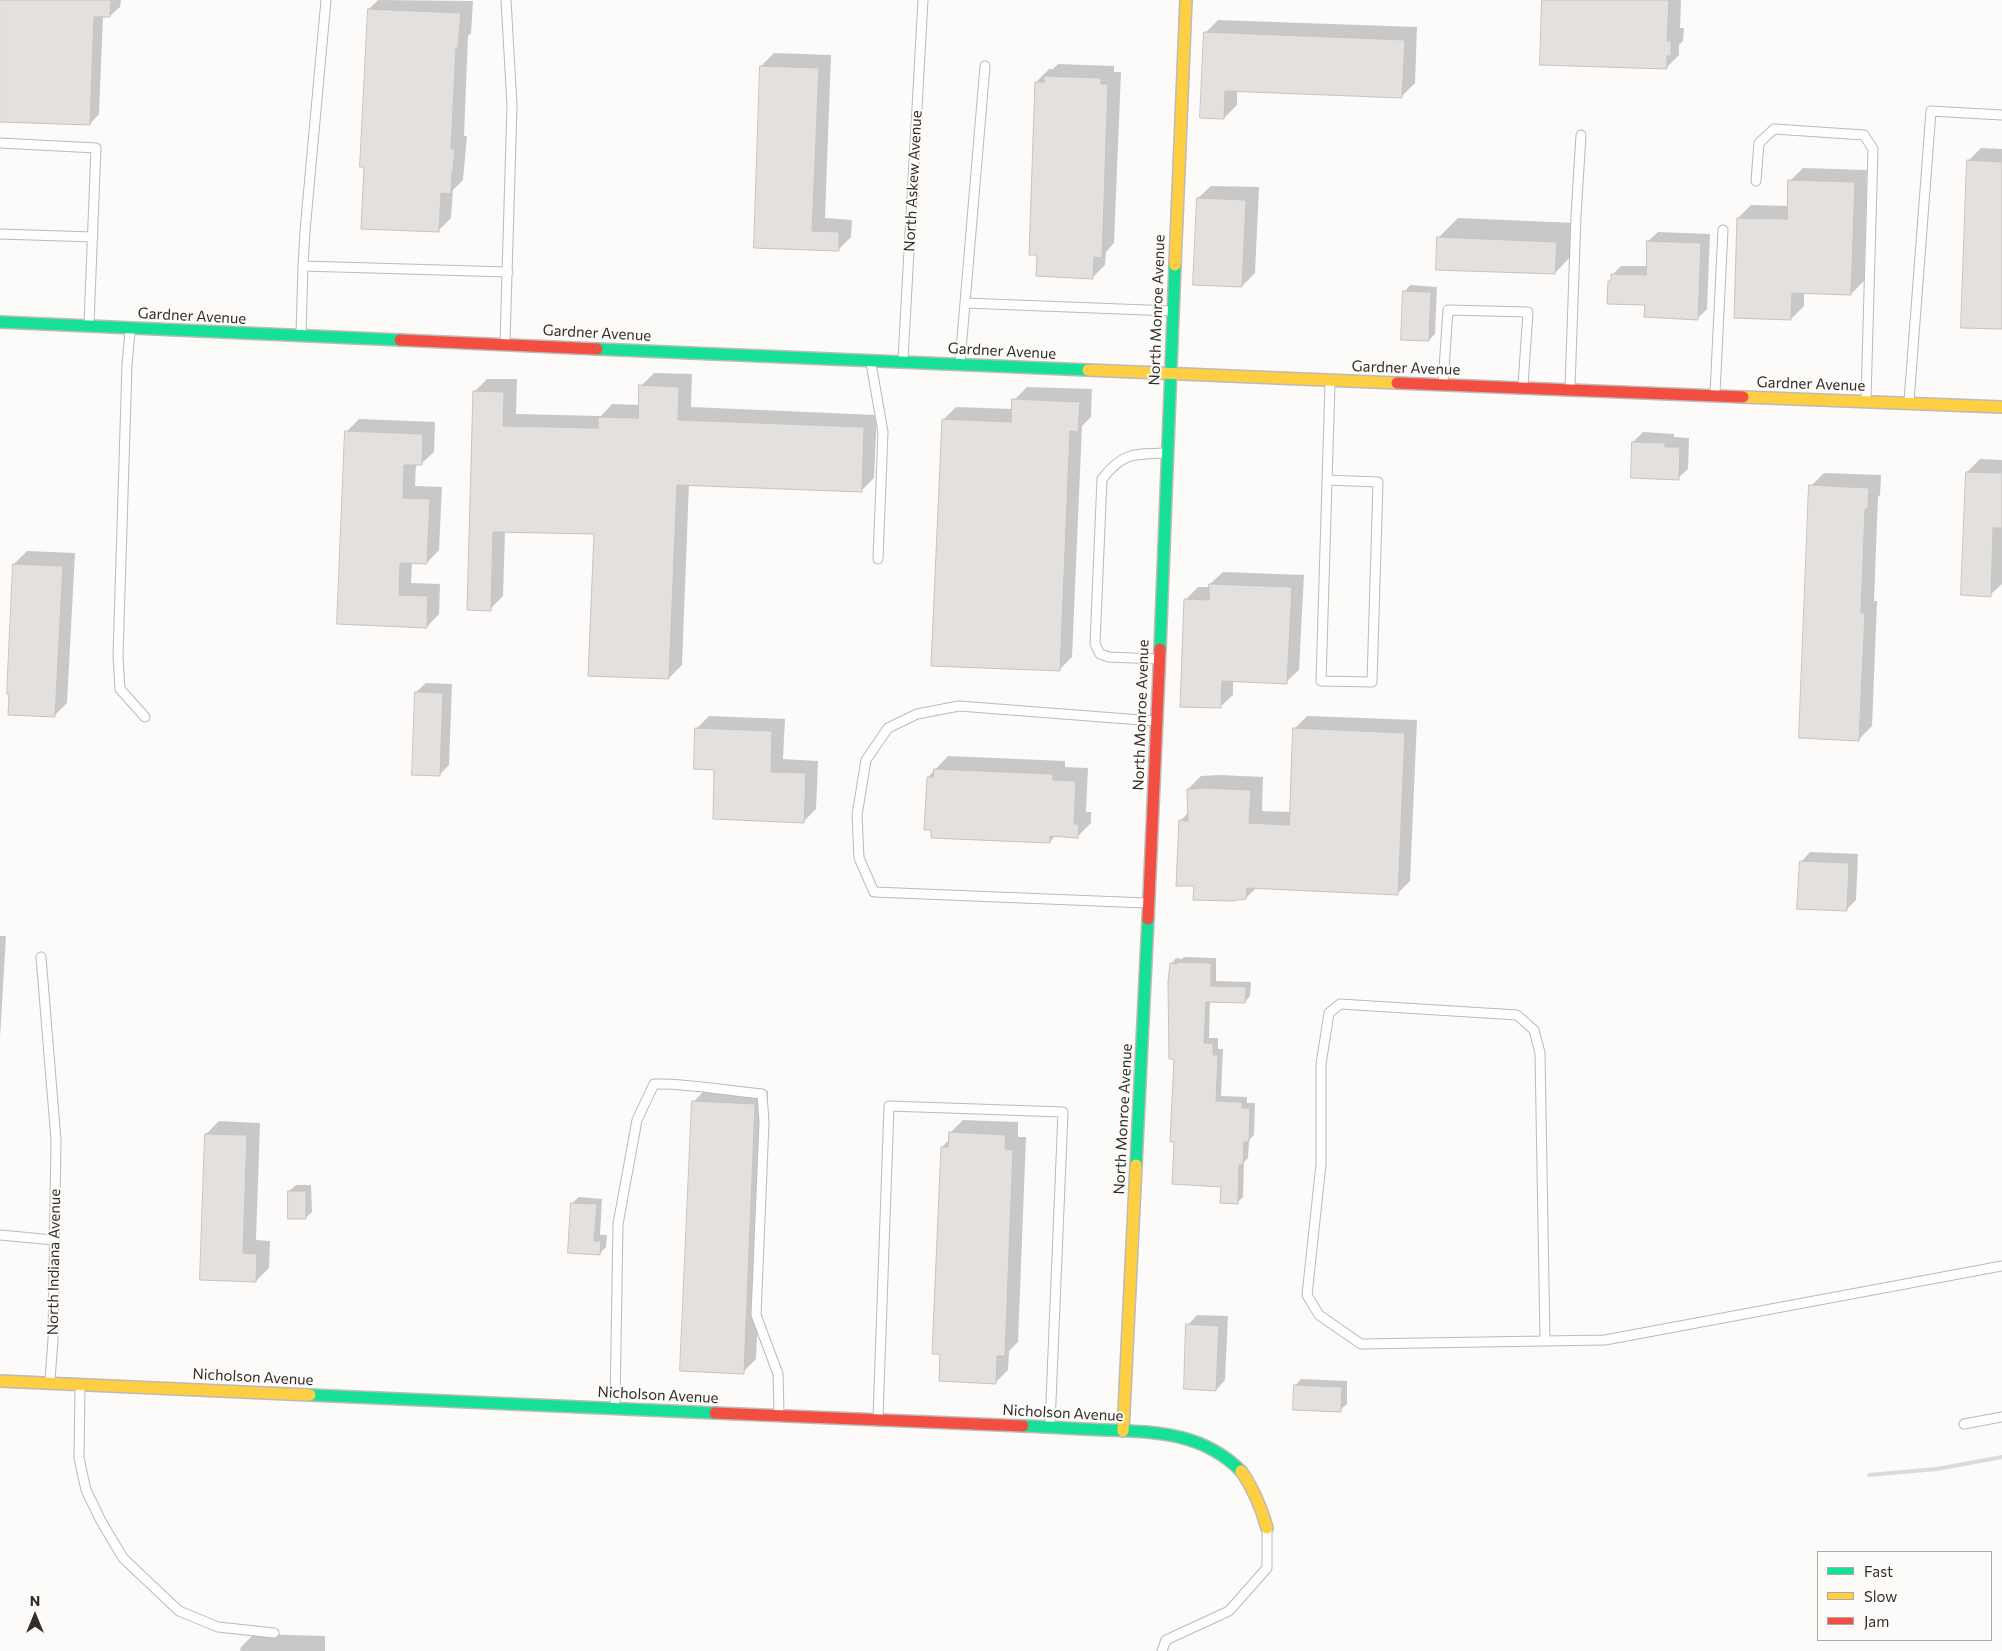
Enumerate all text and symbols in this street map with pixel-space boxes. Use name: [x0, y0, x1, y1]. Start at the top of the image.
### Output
street label: North Askew Avenue: [900, 110, 926, 252]
street label: North Monroe Avenue: [1145, 234, 1169, 386]
street label: Gardner Avenue: [137, 304, 247, 328]
street label: Gardner Avenue: [542, 321, 652, 345]
street label: Gardner Avenue: [947, 339, 1057, 363]
street label: Gardner Avenue: [1351, 357, 1461, 379]
street label: Gardner Avenue: [1756, 373, 1866, 395]
street label: North Monroe Avenue: [1129, 639, 1153, 791]
street label: North Monroe Avenue: [1110, 1043, 1136, 1195]
street label: North Indiana Avenue: [44, 1189, 64, 1335]
street label: Nicholson Avenue: [192, 1365, 314, 1389]
street label: Nicholson Avenue: [597, 1383, 719, 1407]
street label: Nicholson Avenue: [1002, 1401, 1124, 1425]
legend: [1817, 1551, 1992, 1641]
text: Fast: [1864, 1562, 1893, 1580]
text: Slow: [1864, 1587, 1897, 1605]
north arrow: [10, 1591, 60, 1641]
text: N: [30, 1592, 40, 1609]
text: Jam: [1864, 1612, 1889, 1630]

